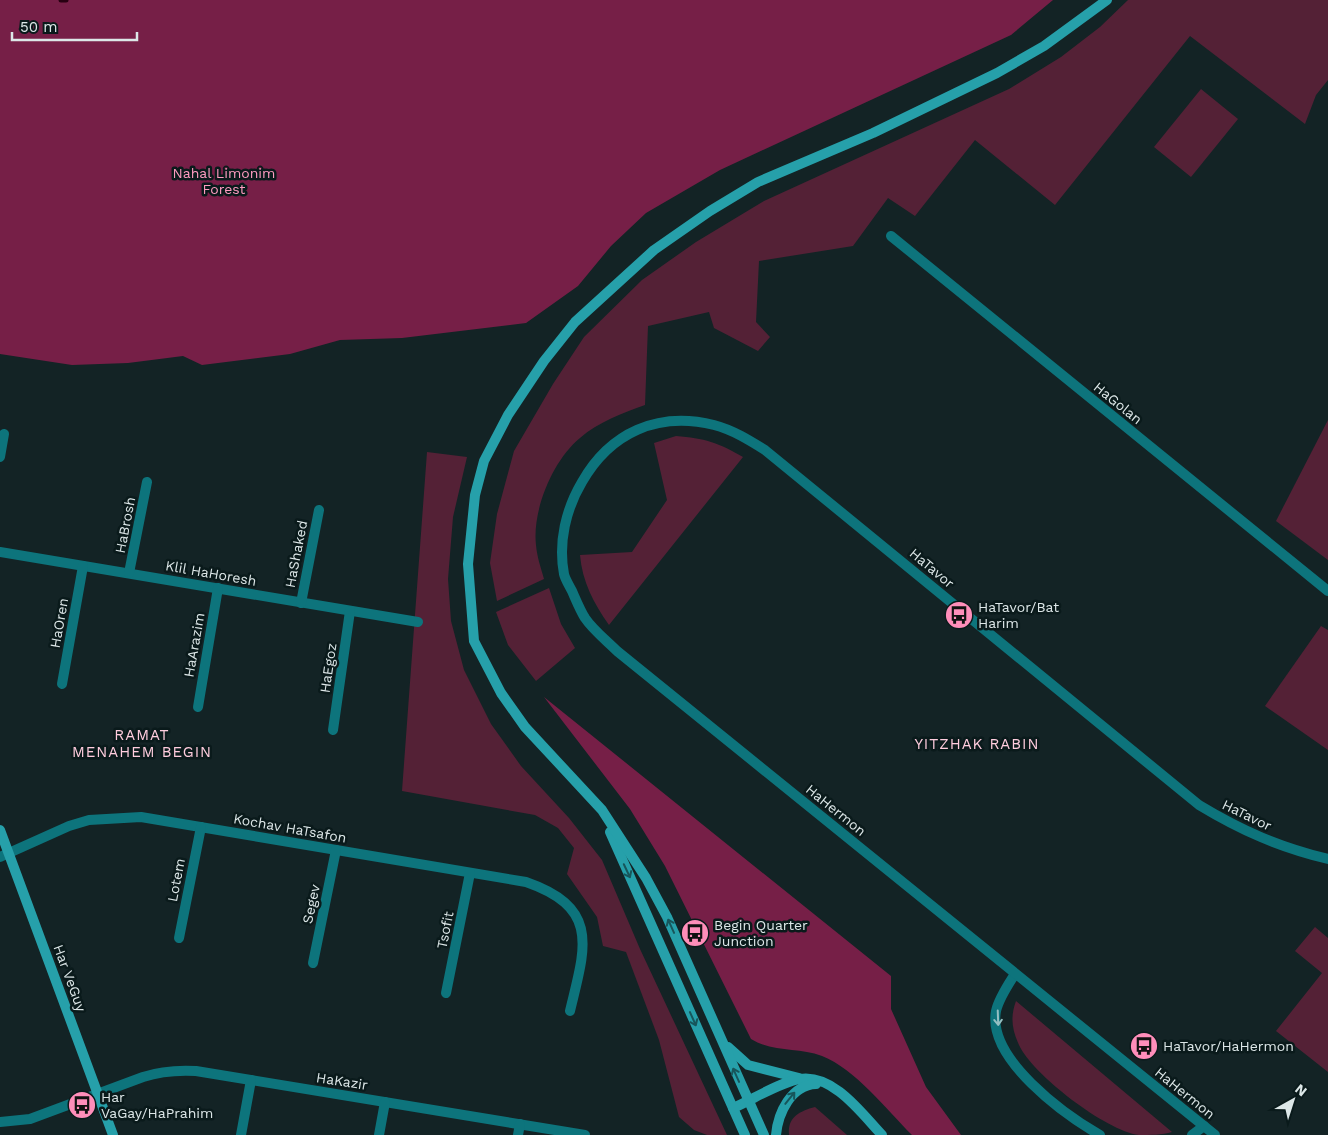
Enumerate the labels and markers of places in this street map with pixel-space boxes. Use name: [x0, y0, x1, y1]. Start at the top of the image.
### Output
place label: HaTavor/Bat Harim: [978, 599, 1059, 631]
bus stop icon: HaTavor/Bat Harim: [944, 600, 974, 630]
place label: Begin Quarter Junction: [714, 917, 808, 949]
bus stop icon: Begin Quarter Junction: [680, 918, 710, 948]
bus stop icon: HaTavor/HaHermon: [1129, 1031, 1159, 1061]
place label: HaTavor/HaHermon: [1163, 1038, 1294, 1054]
place label: Har VaGay/HaPrahim: [101, 1089, 213, 1121]
bus stop icon: Har VaGay/HaPrahim: [67, 1090, 97, 1120]

